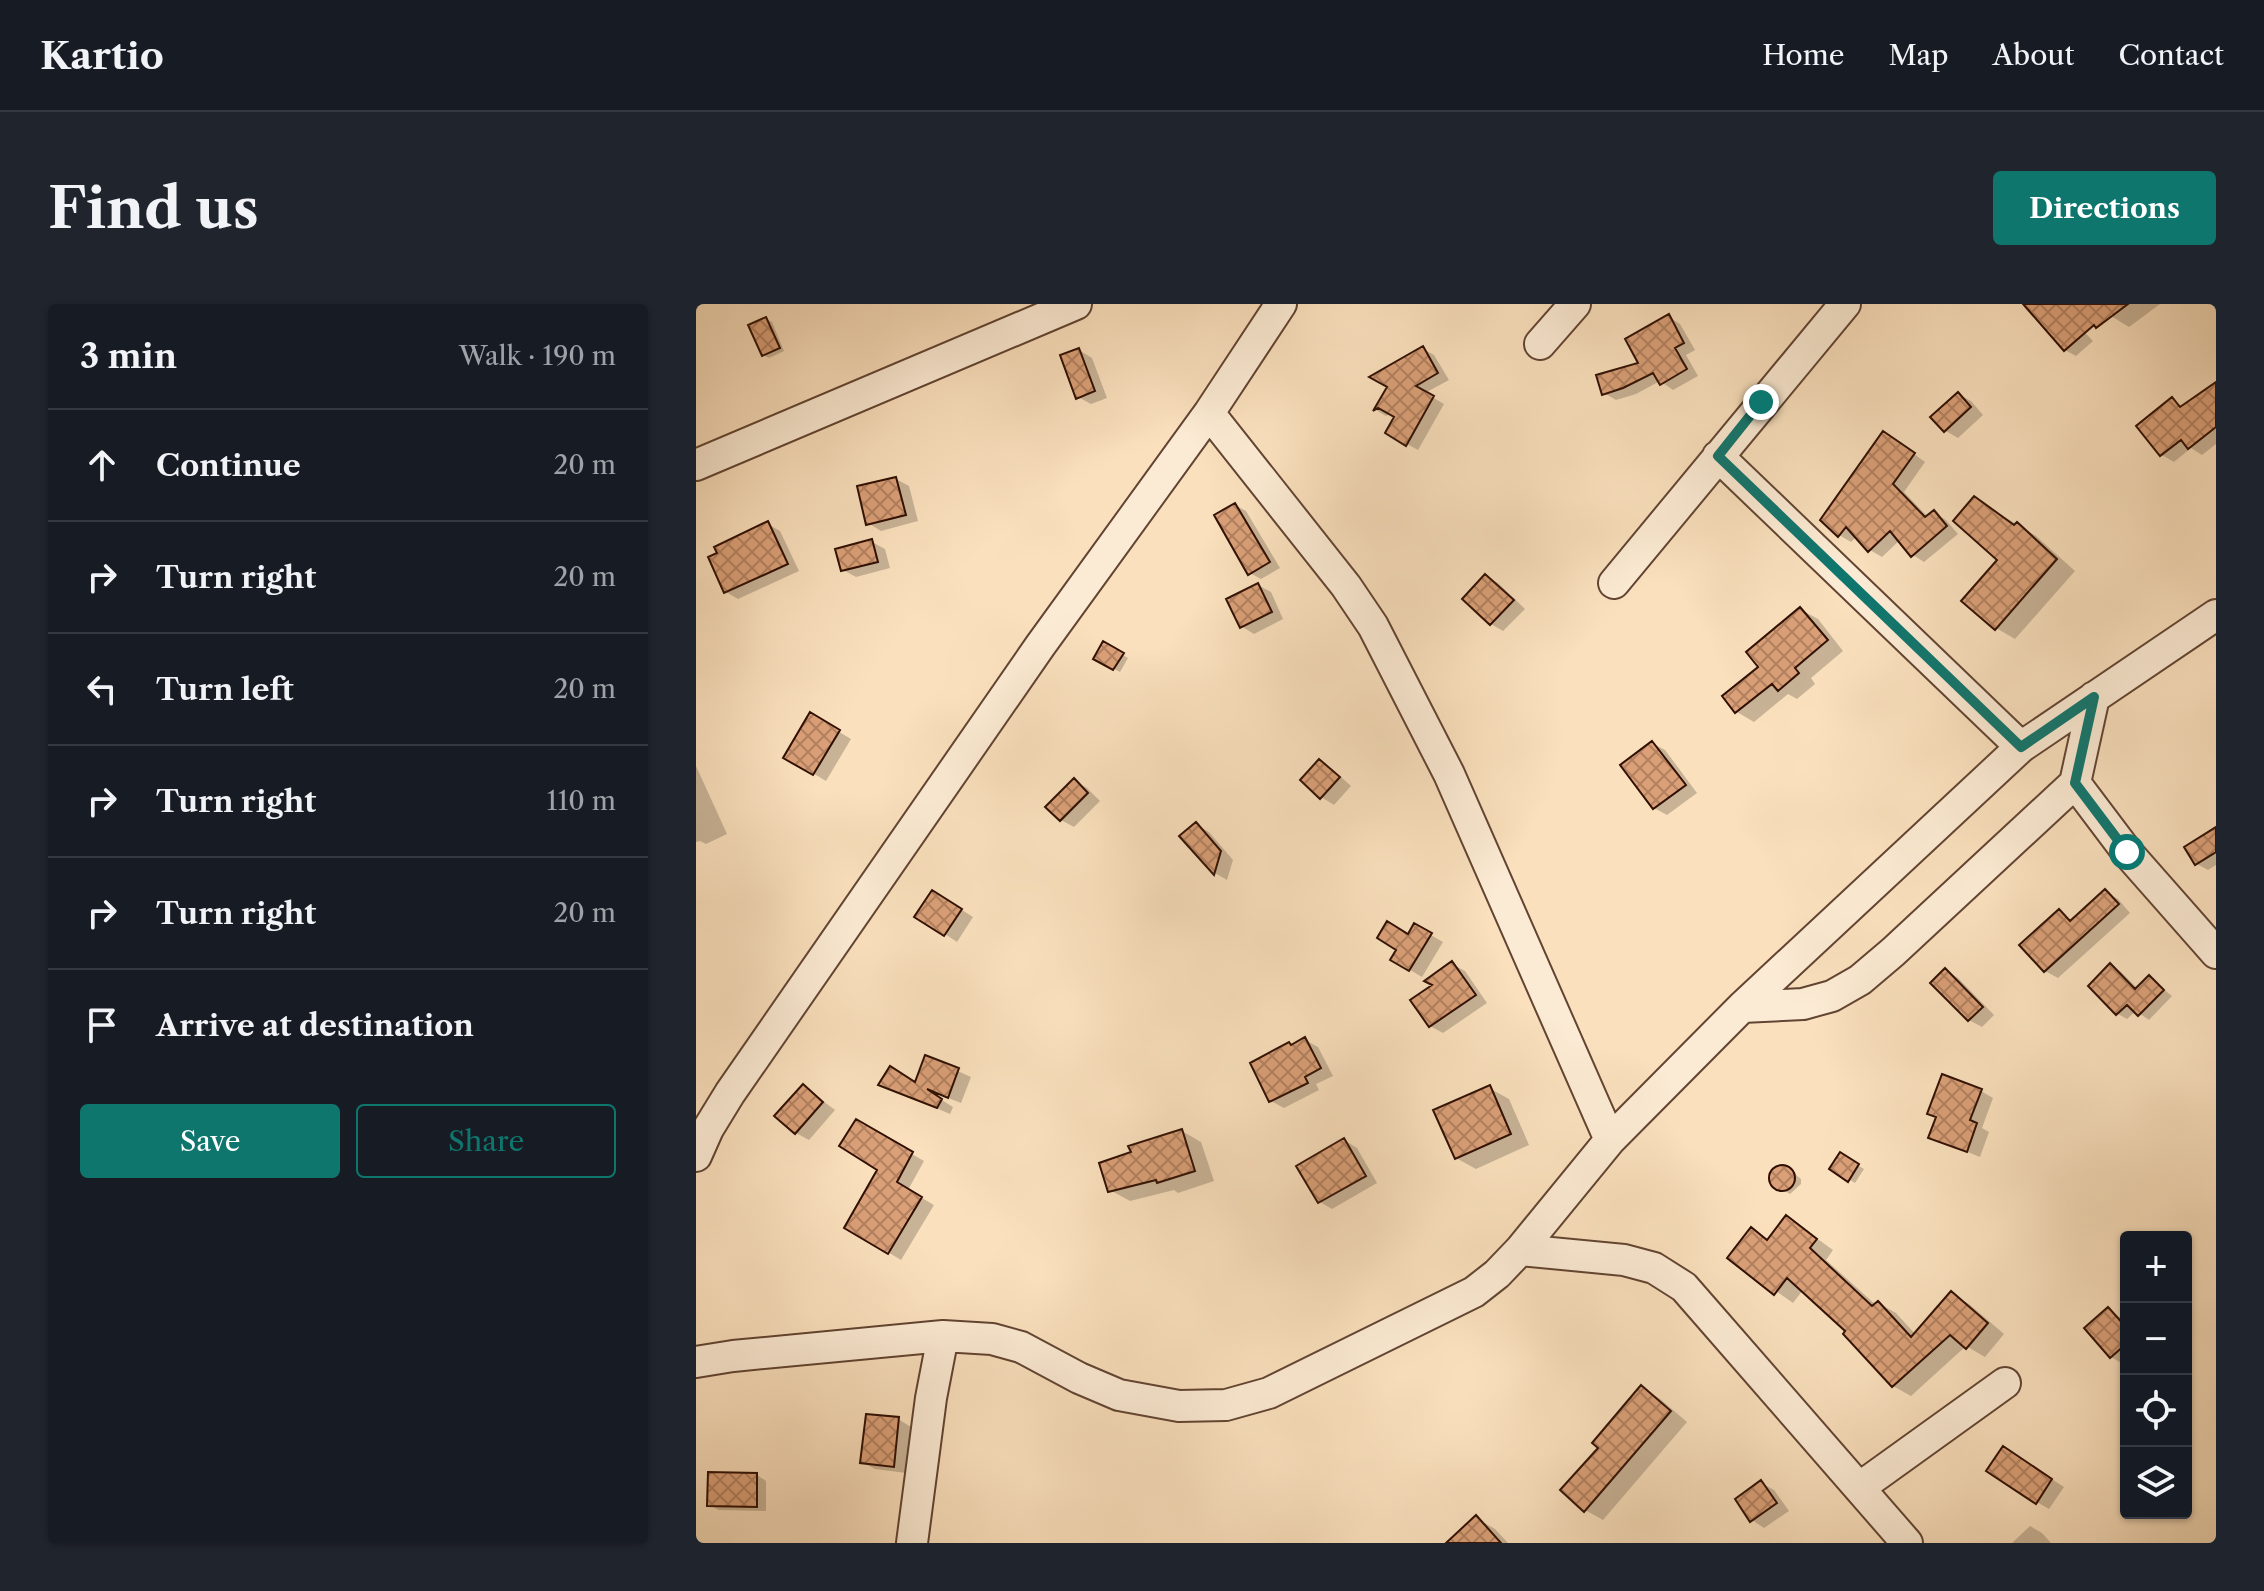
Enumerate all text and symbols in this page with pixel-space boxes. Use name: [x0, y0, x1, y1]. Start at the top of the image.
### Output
text: Kartio: [40, 32, 164, 79]
text: Home: [1762, 38, 1844, 72]
text: Map: [1888, 38, 1948, 72]
text: About: [1992, 38, 2074, 72]
text: Contact: [2118, 38, 2224, 72]
button: Directions: [1993, 171, 2216, 245]
text: Find us: [48, 174, 259, 243]
text: 3 min: [80, 335, 177, 377]
text: Walk · 190 m: [459, 340, 616, 372]
route end: [1743, 384, 1779, 420]
icon: ahead: [80, 443, 124, 487]
text: Continue: [156, 447, 301, 484]
text: 20 m: [553, 449, 616, 481]
icon: right: [80, 555, 124, 599]
text: Turn right: [156, 559, 316, 596]
text: 20 m: [553, 561, 616, 593]
icon: left: [80, 667, 124, 711]
text: Turn left: [156, 671, 293, 708]
text: 20 m: [553, 673, 616, 705]
icon: right: [80, 779, 124, 823]
text: Turn right: [156, 783, 316, 820]
text: 110 m: [547, 785, 616, 817]
route start: [2109, 834, 2145, 870]
icon: right: [80, 891, 124, 935]
text: Turn right: [156, 895, 316, 932]
text: 20 m: [553, 897, 616, 929]
icon: arrive: [80, 1003, 124, 1047]
text: Arrive at destination: [156, 1007, 474, 1044]
button: Save: [80, 1104, 340, 1178]
button: Share: [356, 1104, 616, 1178]
map controls: [2120, 1231, 2192, 1519]
button: +: [2120, 1231, 2192, 1303]
button: −: [2120, 1303, 2192, 1375]
button: locate: [2120, 1375, 2192, 1447]
button: layers: [2120, 1447, 2192, 1519]

